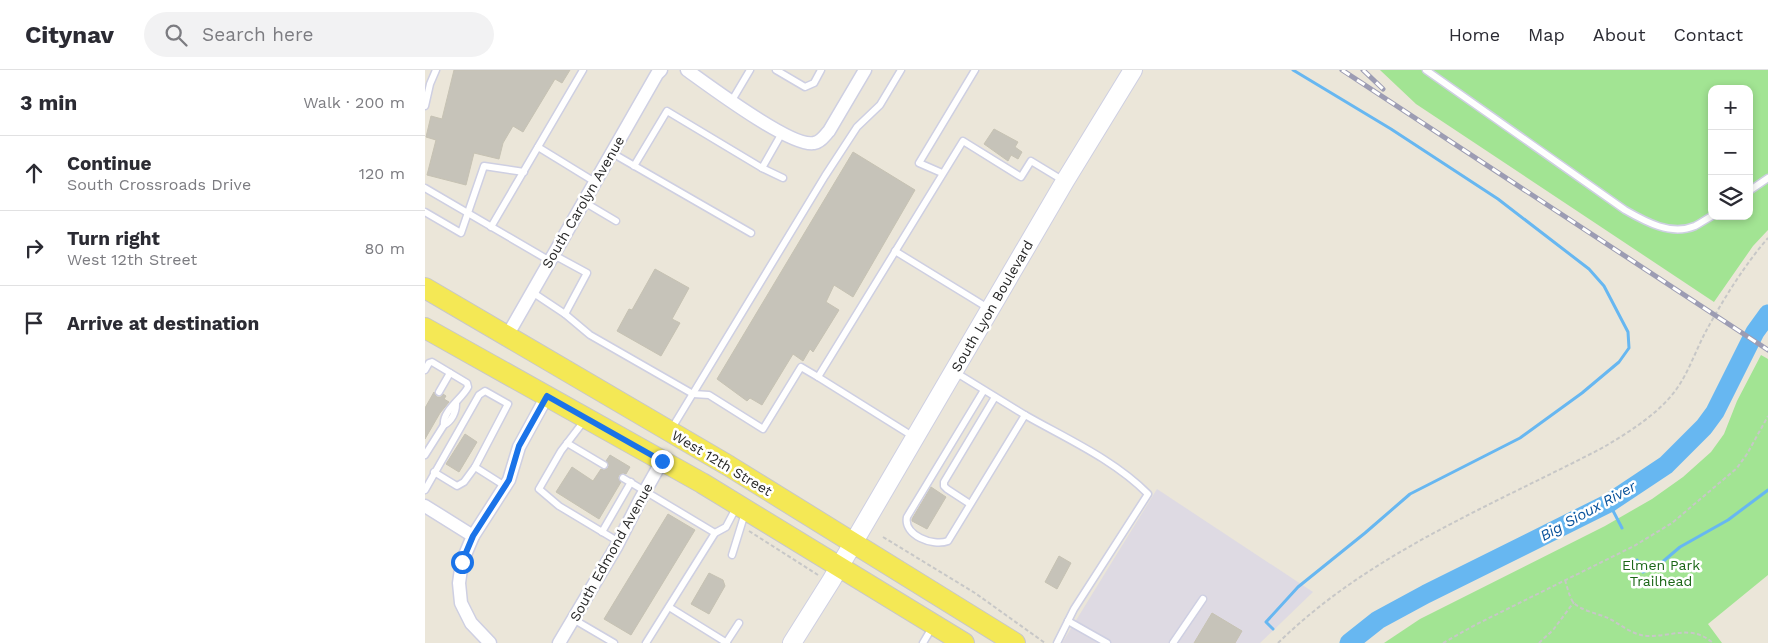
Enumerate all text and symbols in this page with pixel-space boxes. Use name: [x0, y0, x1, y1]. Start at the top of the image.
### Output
search box: [144, 12, 494, 57]
text: Citynav: [25, 21, 114, 49]
icon: search: [162, 21, 190, 49]
text: Search here: [202, 23, 313, 46]
text: Home: [1449, 24, 1500, 45]
text: Map: [1528, 24, 1565, 45]
text: About: [1593, 24, 1645, 45]
text: Contact: [1673, 24, 1743, 45]
map controls: [1708, 85, 1753, 220]
button: +: [1708, 85, 1753, 130]
text: 3 min: [20, 90, 77, 115]
text: Walk · 200 m: [303, 93, 405, 112]
button: −: [1708, 130, 1753, 175]
street label: South Carolyn Avenue: [538, 133, 628, 271]
text: Continue: [67, 152, 151, 175]
icon: ahead: [20, 159, 48, 187]
text: 120 m: [359, 164, 405, 183]
text: South Crossroads Drive: [67, 175, 251, 194]
button: layers: [1708, 175, 1753, 220]
text: Turn right: [67, 227, 160, 250]
icon: right: [20, 234, 48, 262]
street label: South Lyon Boulevard: [948, 237, 1036, 375]
text: 80 m: [364, 239, 405, 258]
text: West 12th Street: [67, 250, 197, 269]
icon: arrive: [20, 309, 48, 337]
text: Arrive at destination: [67, 312, 259, 335]
street label: West 12th Street: [669, 427, 775, 499]
route end: [651, 450, 674, 473]
water label: Big Sioux River: [1537, 477, 1640, 545]
street label: South Edmond Avenue: [566, 480, 656, 624]
route start: [451, 551, 474, 574]
park label: Elmen Park Trailhead: [1622, 557, 1700, 589]

